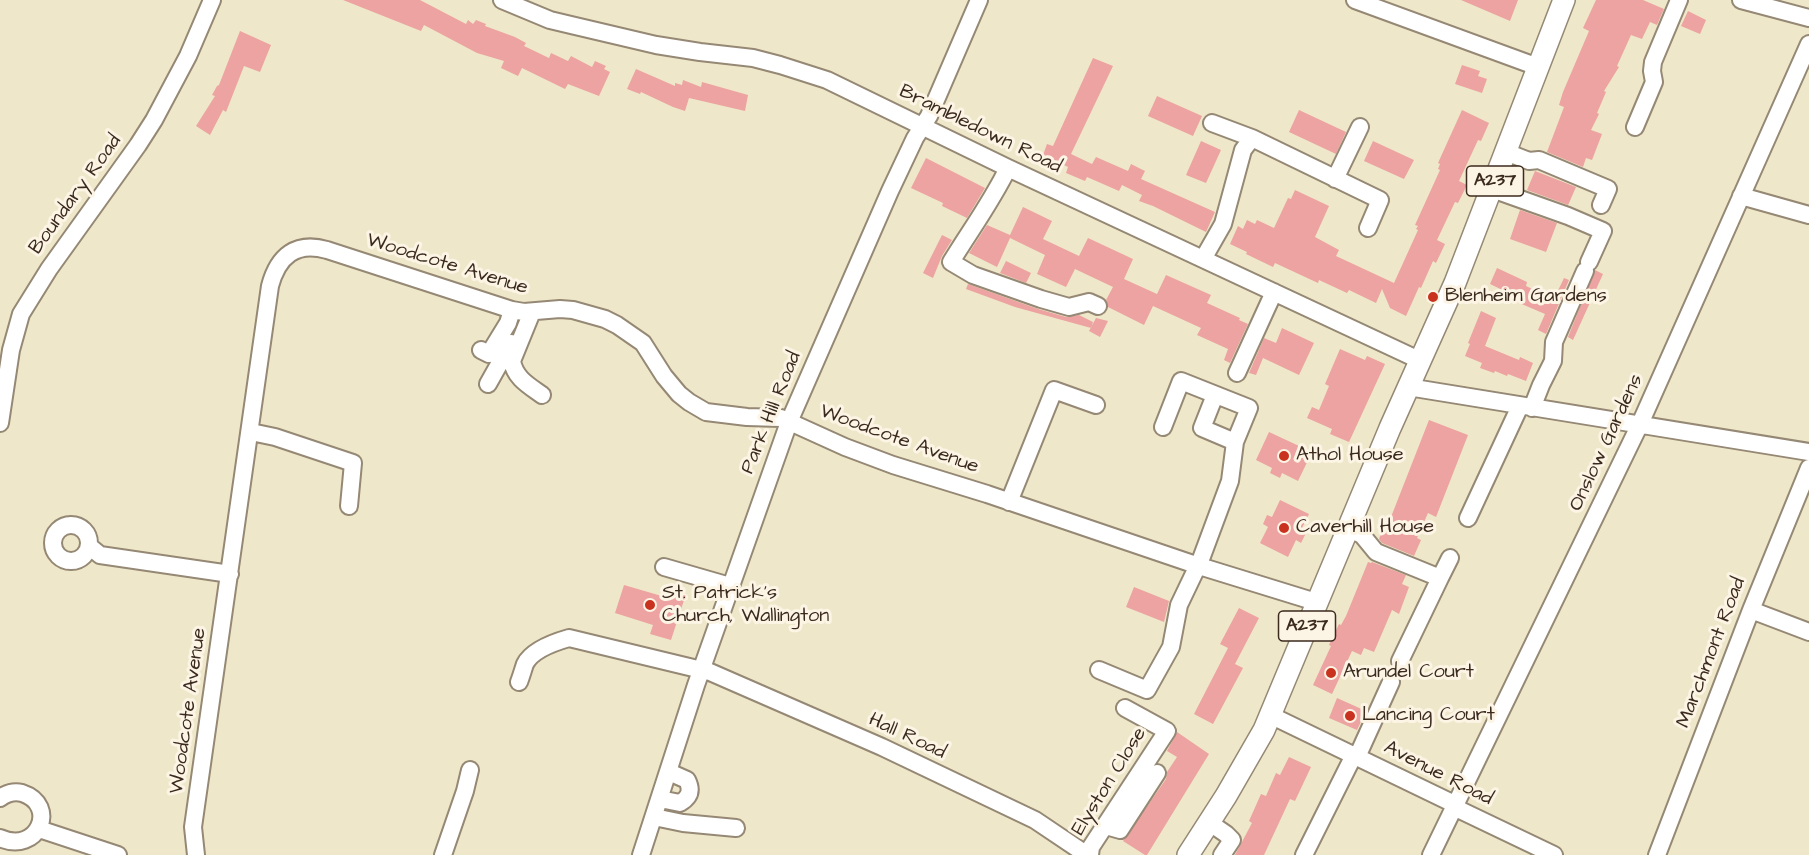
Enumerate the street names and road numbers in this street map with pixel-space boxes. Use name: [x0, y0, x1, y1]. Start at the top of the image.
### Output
street label: Brambledown Road: [895, 80, 1065, 180]
street label: Boundary Road: [25, 131, 127, 259]
road number: A237: [1466, 166, 1524, 196]
street label: Woodcote Avenue: [363, 229, 531, 301]
street label: Park Hill Road: [737, 348, 807, 478]
street label: Onslow Gardens: [1565, 371, 1649, 515]
street label: Woodcote Avenue: [816, 400, 982, 480]
street label: Marchmont Road: [1672, 574, 1752, 732]
road number: A237: [1278, 611, 1336, 641]
street label: Woodcote Avenue: [165, 626, 213, 796]
street label: Hall Road: [865, 709, 949, 765]
street label: Elyston Close: [1067, 724, 1153, 840]
street label: Avenue Road: [1380, 736, 1496, 812]

